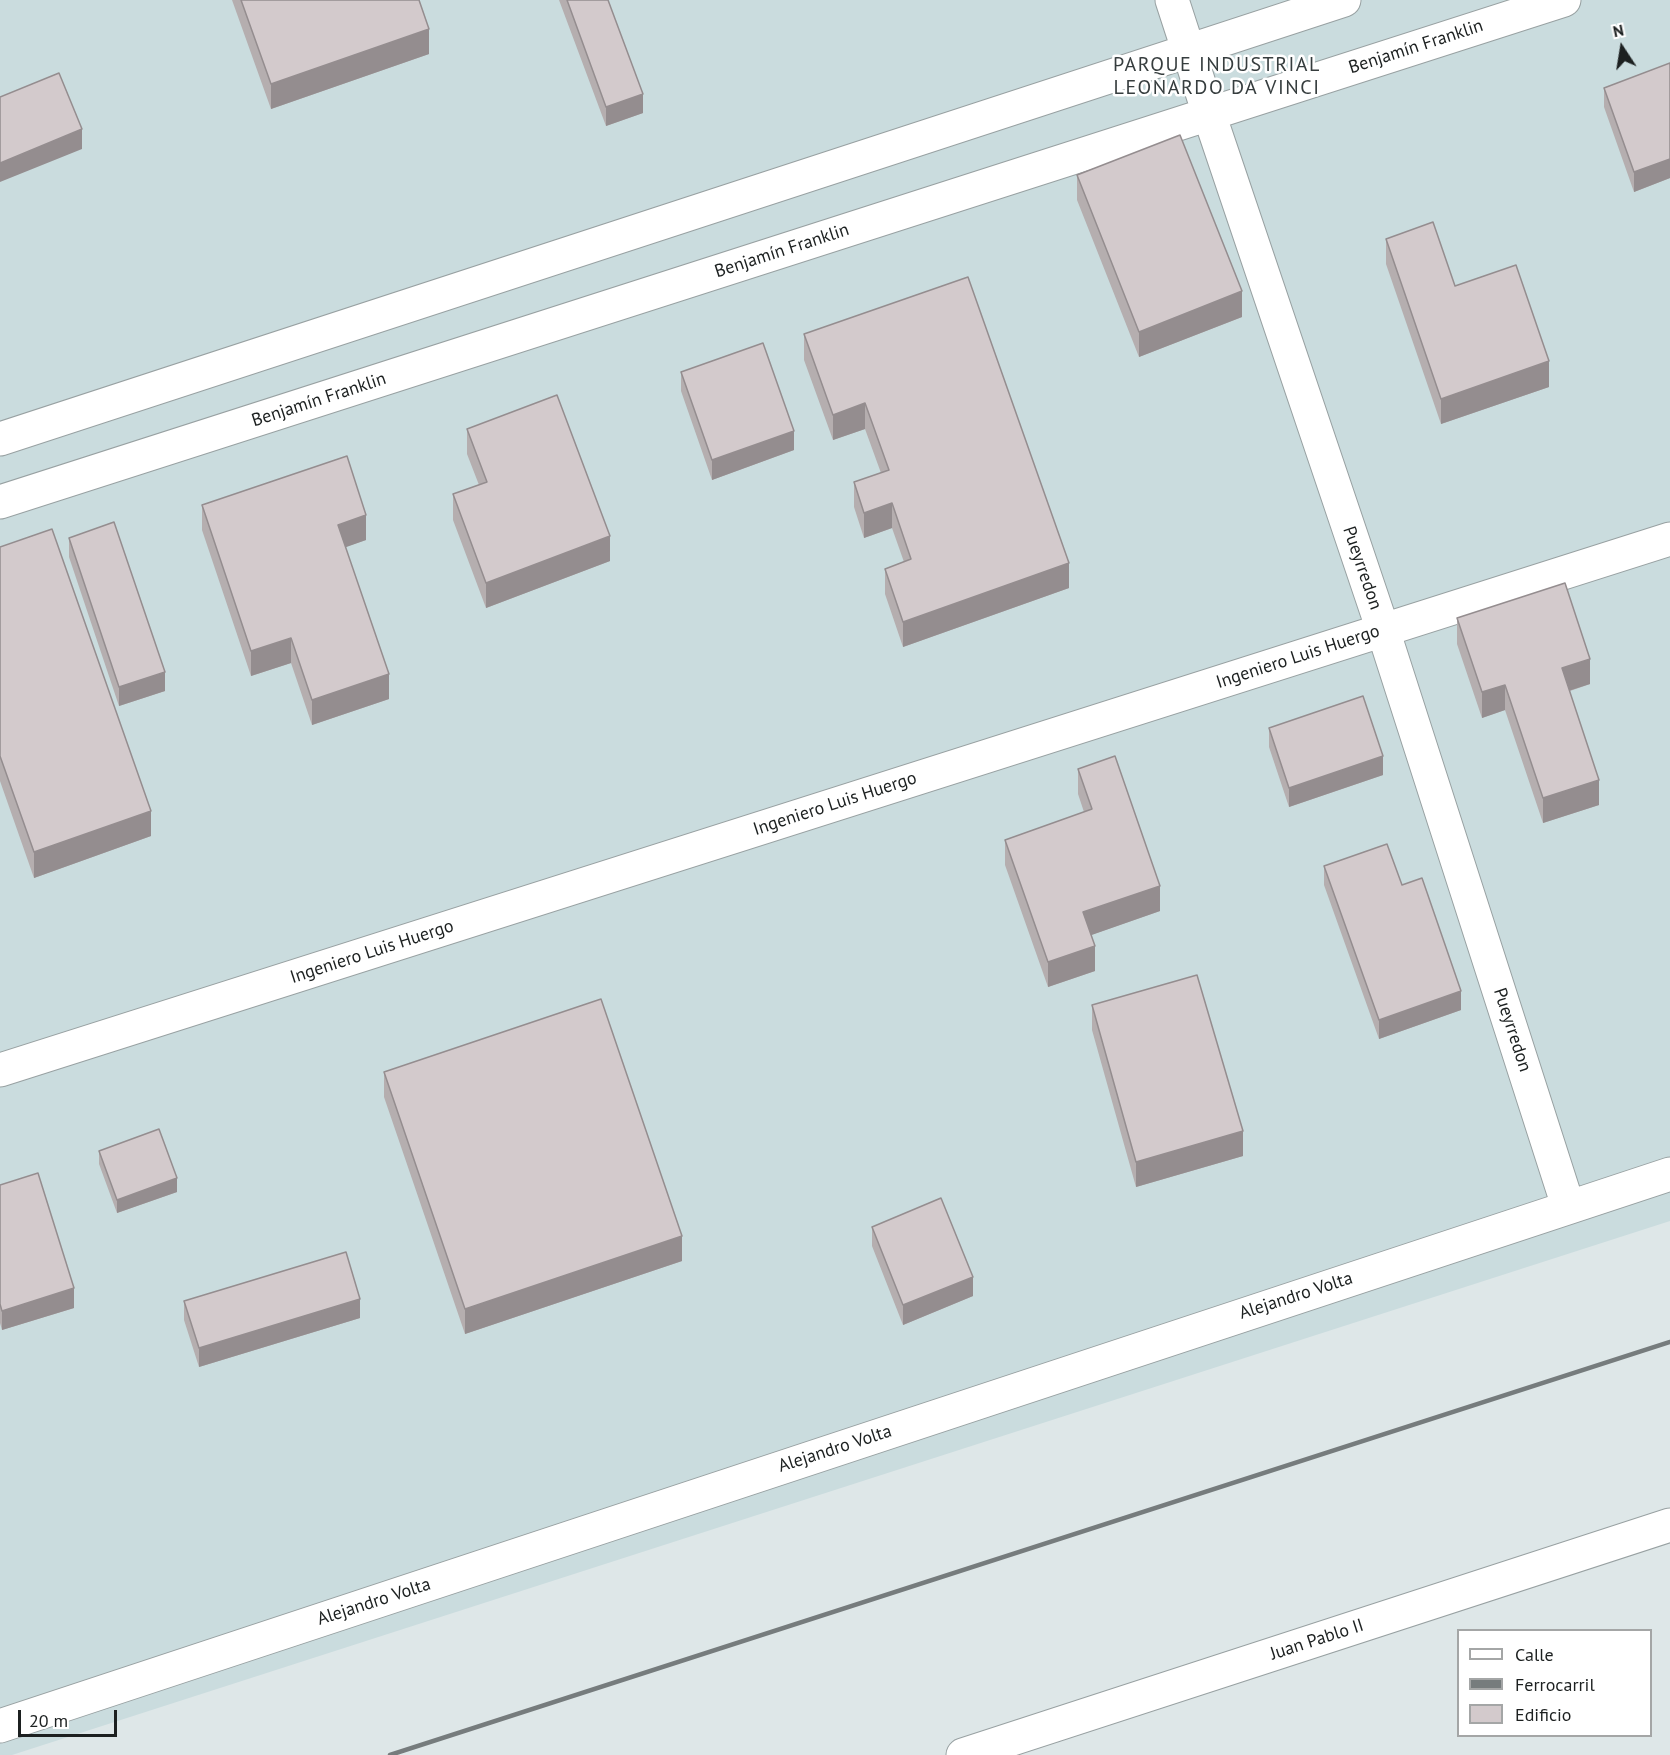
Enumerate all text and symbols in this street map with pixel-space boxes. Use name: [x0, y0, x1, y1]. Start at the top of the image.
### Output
street label: Benjamín Franklin: [1346, 15, 1486, 79]
north arrow: [1592, 18, 1652, 78]
text: N: [1611, 20, 1625, 41]
district label: PARQUE INDUSTRIAL LEONARDO DA VINCI: [1113, 53, 1321, 100]
street label: Benjamín Franklin: [712, 219, 852, 283]
street label: Benjamín Franklin: [249, 368, 389, 432]
street label: Pueyrredon: [1338, 523, 1386, 613]
street label: Ingeniero Luis Huergo: [1214, 620, 1382, 694]
street label: Ingeniero Luis Huergo: [751, 767, 919, 841]
street label: Ingeniero Luis Huergo: [288, 915, 456, 989]
street label: Pueyrredon: [1488, 985, 1536, 1075]
street label: Alejandro Volta: [1237, 1268, 1355, 1324]
street label: Alejandro Volta: [776, 1421, 894, 1477]
street label: Alejandro Volta: [315, 1574, 433, 1630]
street label: Juan Pablo II: [1268, 1615, 1366, 1665]
legend: [1457, 1629, 1652, 1737]
text: Calle: [1515, 1643, 1554, 1666]
text: Ferrocarril: [1515, 1673, 1595, 1696]
scale bar: [21, 1698, 120, 1736]
text: Edificio: [1515, 1703, 1571, 1726]
text: 20 m: [29, 1709, 68, 1732]

